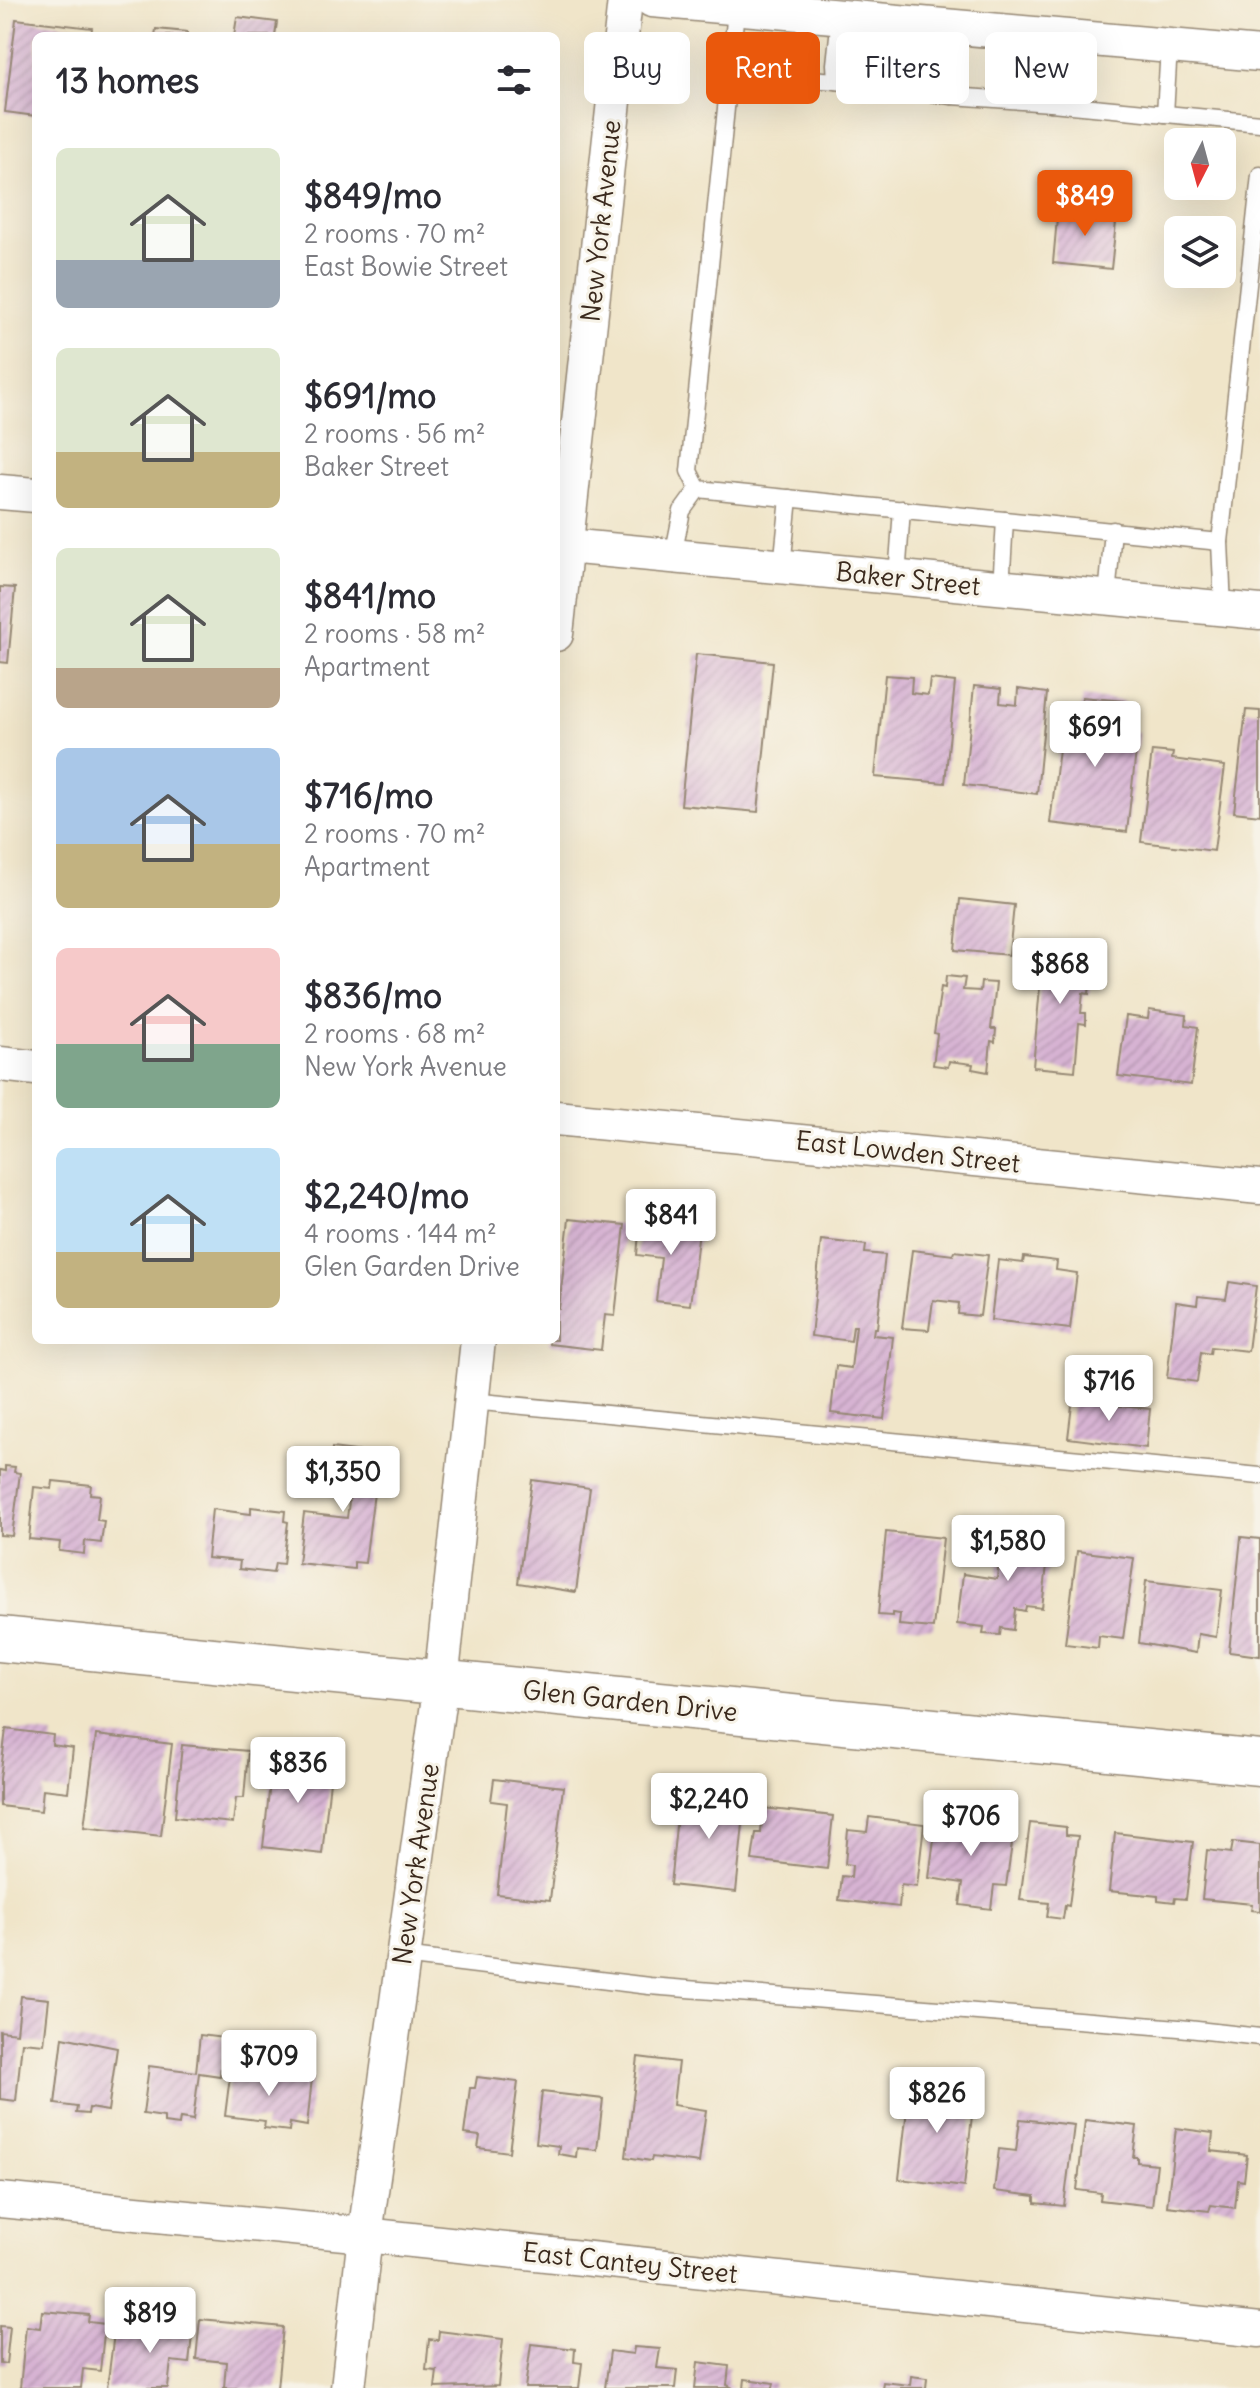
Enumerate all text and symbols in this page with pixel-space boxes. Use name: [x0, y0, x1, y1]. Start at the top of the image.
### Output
chip: Buy: [584, 32, 690, 104]
chip: Rent: [706, 32, 820, 104]
chip: Filters: [836, 32, 969, 104]
chip: New: [985, 32, 1097, 104]
icon: filters: [492, 58, 536, 102]
text: 13 homes: [56, 59, 199, 102]
street label: New York Avenue: [573, 118, 628, 324]
north arrow: [1164, 128, 1236, 200]
map controls: [1164, 128, 1236, 288]
pin: $849: [1038, 170, 1132, 238]
text: $849/mo: [304, 174, 442, 217]
text: $849: [1055, 179, 1115, 212]
icon: home: [120, 180, 216, 276]
button: layers: [1164, 216, 1236, 288]
text: 2 rooms · 70 m²: [304, 217, 485, 250]
text: East Bowie Street: [304, 250, 508, 283]
text: $691/mo: [304, 374, 436, 417]
icon: home: [120, 380, 216, 476]
text: 2 rooms · 56 m²: [304, 417, 485, 450]
text: Baker Street: [304, 450, 449, 483]
street label: Baker Street: [834, 555, 982, 603]
text: $841/mo: [304, 574, 436, 617]
icon: home: [120, 580, 216, 676]
text: 2 rooms · 58 m²: [304, 617, 485, 650]
text: Apartment: [304, 650, 430, 683]
pin: $691: [1048, 701, 1142, 769]
text: $691: [1068, 710, 1122, 743]
text: $716/mo: [304, 774, 433, 817]
icon: home: [120, 780, 216, 876]
text: 2 rooms · 70 m²: [304, 817, 485, 850]
text: Apartment: [304, 850, 430, 883]
pin: $868: [1013, 938, 1107, 1006]
text: $868: [1030, 947, 1090, 980]
text: $836/mo: [304, 974, 442, 1017]
icon: home: [120, 980, 216, 1076]
text: 2 rooms · 68 m²: [304, 1017, 486, 1050]
text: New York Avenue: [304, 1050, 507, 1083]
street label: East Lowden Street: [794, 1123, 1022, 1180]
text: $2,240/mo: [304, 1174, 469, 1217]
icon: home: [120, 1180, 216, 1276]
pin: $841: [624, 1189, 718, 1257]
text: $841: [644, 1198, 698, 1231]
text: 4 rooms · 144 m²: [304, 1217, 497, 1250]
text: Glen Garden Drive: [304, 1250, 520, 1283]
pin: $716: [1062, 1355, 1156, 1423]
text: $716: [1083, 1364, 1135, 1397]
pin: $1,350: [278, 1446, 408, 1514]
text: $1,350: [305, 1455, 381, 1488]
pin: $1,580: [943, 1515, 1073, 1583]
text: $1,580: [970, 1524, 1046, 1557]
street label: Glen Garden Drive: [521, 1673, 739, 1728]
pin: $836: [251, 1737, 345, 1805]
text: $836: [268, 1746, 328, 1779]
street label: New York Avenue: [385, 1761, 446, 1967]
pin: $2,240: [644, 1773, 774, 1841]
text: $2,240: [669, 1782, 749, 1815]
pin: $706: [924, 1790, 1018, 1858]
text: $706: [941, 1799, 1001, 1832]
pin: $709: [222, 2030, 316, 2098]
text: $709: [239, 2039, 299, 2072]
pin: $826: [890, 2067, 984, 2135]
text: $826: [908, 2076, 966, 2109]
street label: East Cantey Street: [521, 2235, 739, 2290]
pin: $819: [103, 2287, 197, 2355]
text: $819: [123, 2296, 177, 2329]

